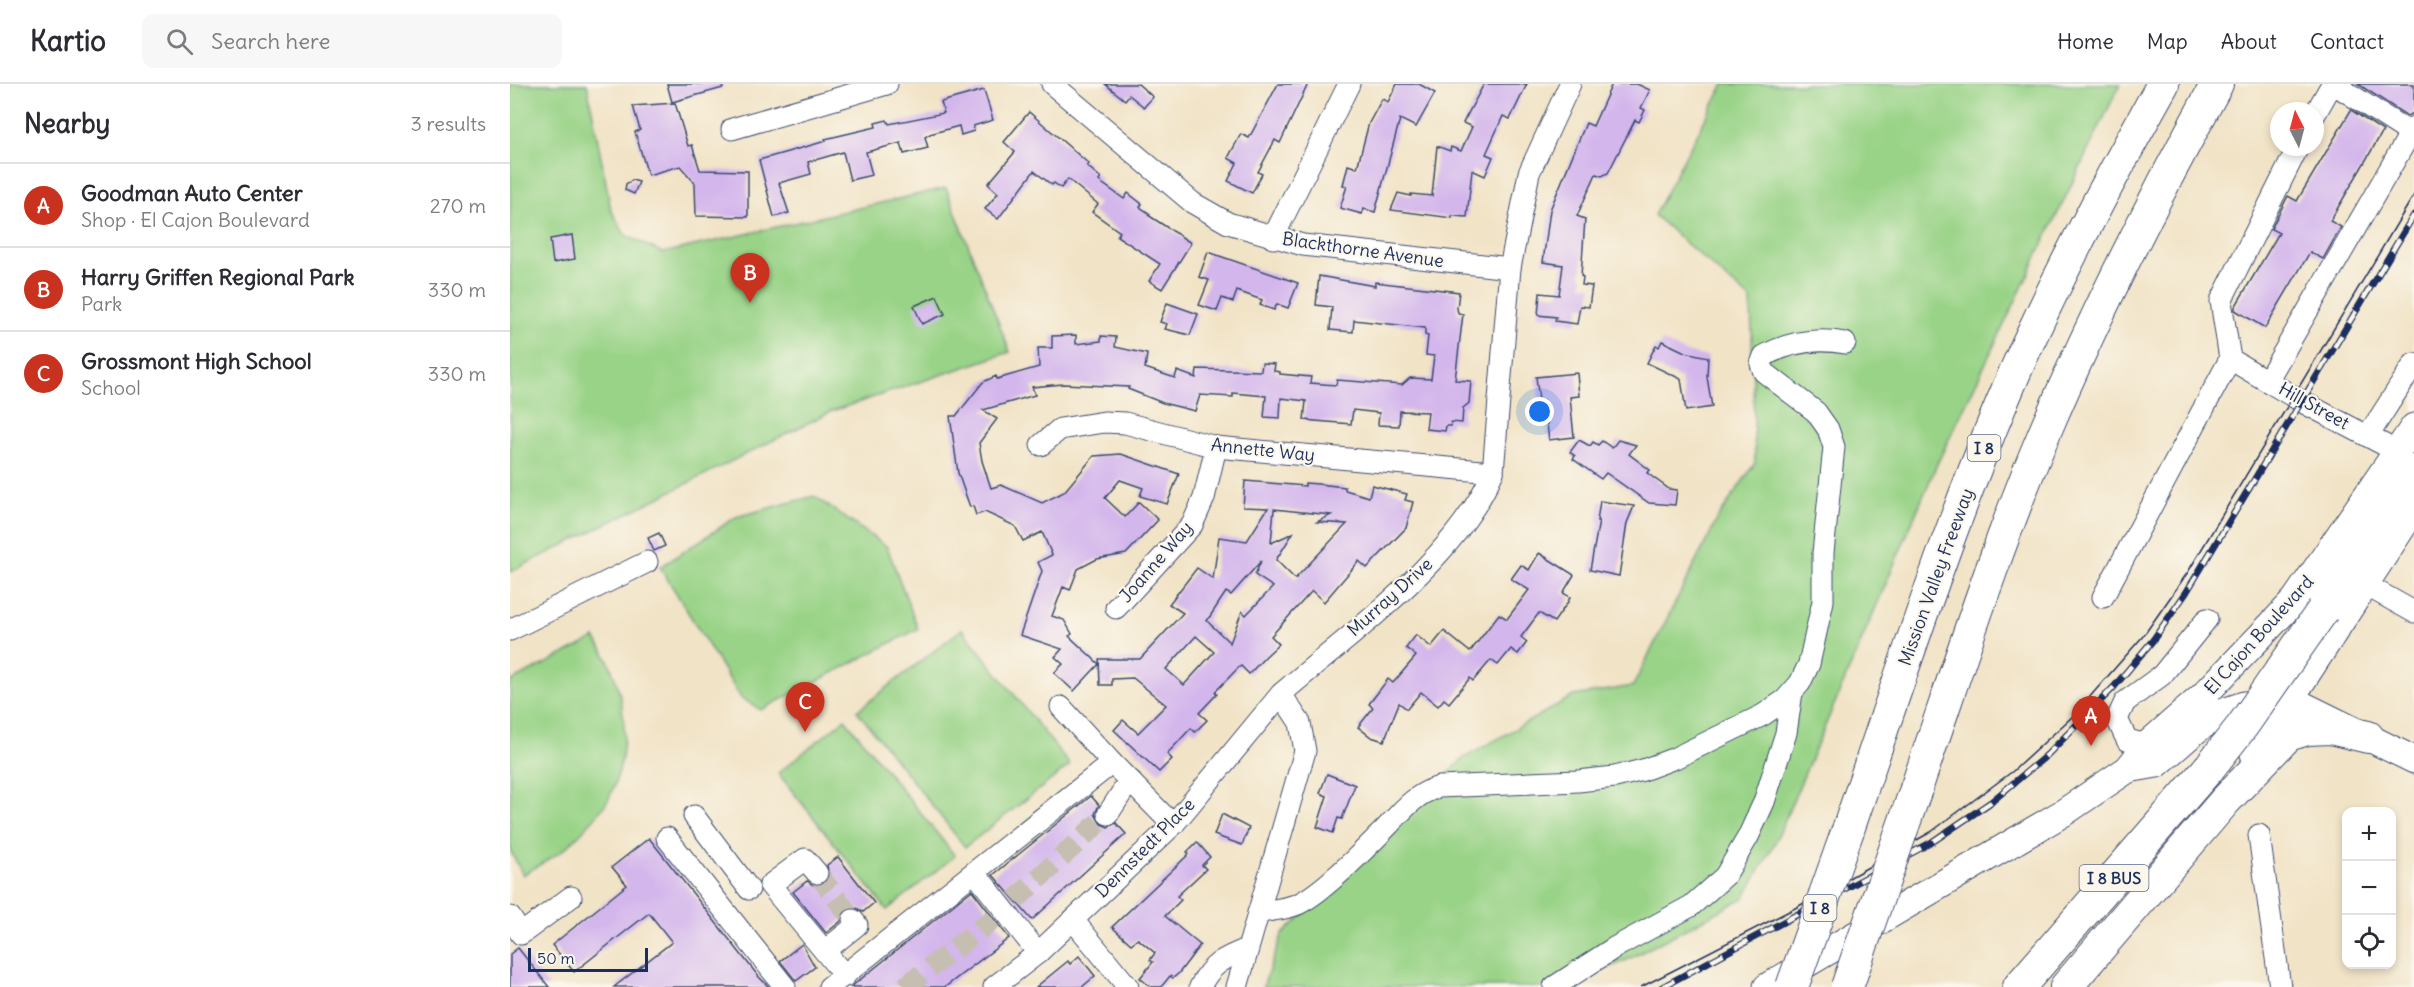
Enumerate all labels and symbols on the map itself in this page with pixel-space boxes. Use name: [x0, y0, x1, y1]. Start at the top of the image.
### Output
north arrow: [2270, 102, 2324, 156]
street label: Blackthorne Avenue: [1281, 227, 1445, 272]
pin: B: [730, 254, 770, 303]
street label: Hill Street: [2275, 377, 2354, 434]
your location: [1525, 397, 1554, 426]
street label: Annette Way: [1210, 433, 1316, 466]
road number: I 8: [1968, 435, 2000, 461]
street label: Mission Valley Freeway: [1893, 485, 1978, 669]
street label: Joanne Way: [1114, 516, 1197, 607]
street label: Murray Drive: [1342, 552, 1437, 641]
street label: El Cajon Boulevard: [2199, 570, 2318, 699]
pin: C: [786, 682, 824, 732]
pin: A: [2072, 696, 2110, 746]
street label: Dennstedt Place: [1090, 793, 1199, 902]
road number: I 8 BUS: [2080, 865, 2148, 891]
road number: I 8: [1804, 895, 1836, 921]
scale bar: [528, 945, 648, 972]

